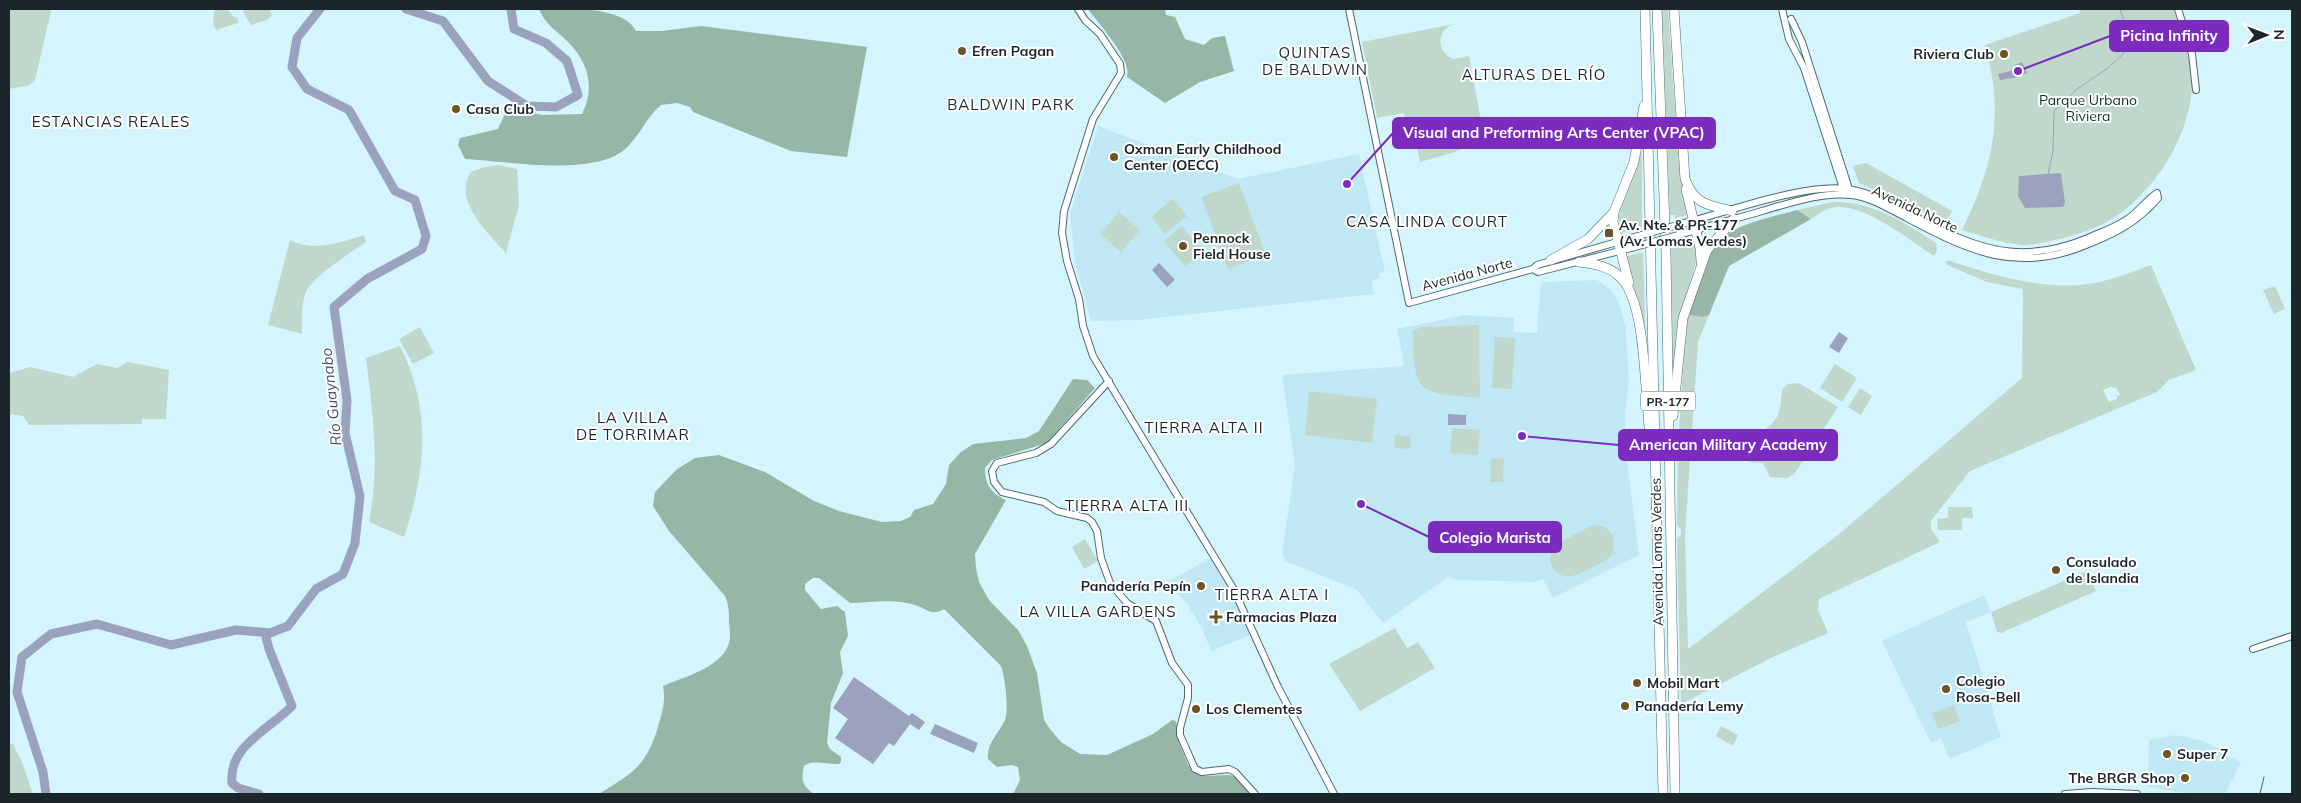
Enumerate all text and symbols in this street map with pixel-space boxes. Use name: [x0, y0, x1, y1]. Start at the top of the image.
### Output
north arrow: [2241, 10, 2291, 60]
callout: Picina Infinity: [2110, 21, 2228, 51]
text: Picina Infinity: [2120, 26, 2219, 45]
text: N: [2270, 29, 2288, 40]
place label: Efren Pagan: [972, 42, 1054, 60]
district label: QUINTAS DE BALDWIN: [1262, 43, 1368, 79]
marker: Efren Pagan: [956, 45, 968, 57]
place label: Riviera Club: [1913, 45, 1994, 63]
marker: Riviera Club: [1998, 48, 2010, 60]
district label: ALTURAS DEL RÍO: [1462, 65, 1606, 84]
park label: Parque Urbano Riviera: [2039, 91, 2137, 125]
district label: BALDWIN PARK: [947, 95, 1075, 114]
place label: Casa Club: [466, 100, 534, 118]
marker: Casa Club: [450, 103, 462, 115]
district label: ESTANCIAS REALES: [32, 112, 190, 131]
callout: Visual and Preforming Arts Center (VPAC): [1393, 118, 1715, 148]
text: Visual and Preforming Arts Center (VPAC): [1402, 123, 1705, 142]
place label: Oxman Early Childhood Center (OECC): [1124, 140, 1282, 174]
marker: Oxman Early Childhood Center (OECC): [1108, 151, 1120, 163]
street label: Avenida Norte: [1869, 181, 1961, 237]
district label: CASA LINDA COURT: [1346, 212, 1508, 231]
place label: Av. Nte. & PR-177 (Av. Lomas Verdes): [1619, 216, 1747, 250]
marker: Av. Nte. & PR-177 (Av. Lomas Verdes): [1603, 227, 1615, 239]
place label: Pennock Field House: [1193, 229, 1271, 263]
marker: Pennock Field House: [1177, 240, 1189, 252]
street label: Avenida Norte: [1420, 253, 1514, 295]
water label: Río Guaynabo: [316, 347, 346, 447]
road number: PR-177: [1640, 392, 1696, 411]
district label: LA VILLA DE TORRIMAR: [576, 408, 690, 444]
district label: TIERRA ALTA II: [1144, 418, 1264, 437]
callout: American Military Academy: [1619, 430, 1837, 460]
text: American Military Academy: [1629, 435, 1828, 454]
street label: Avenida Lomas Verdes: [1647, 478, 1667, 626]
district label: TIERRA ALTA III: [1065, 496, 1189, 515]
callout: Colegio Marista: [1429, 522, 1561, 552]
text: Colegio Marista: [1439, 528, 1551, 547]
place label: Consulado de Islandia: [2066, 553, 2139, 587]
marker: Consulado de Islandia: [2050, 564, 2062, 576]
place label: Panadería Pepín: [1081, 577, 1191, 595]
marker: Panadería Pepín: [1195, 580, 1207, 592]
district label: TIERRA ALTA I: [1215, 585, 1329, 604]
district label: LA VILLA GARDENS: [1019, 602, 1177, 621]
place label: Farmacias Plaza: [1226, 608, 1337, 626]
marker: Farmacias Plaza: [1210, 611, 1222, 623]
place label: Colegio Rosa-Bell: [1956, 672, 2020, 706]
place label: Mobil Mart: [1647, 674, 1720, 692]
marker: Mobil Mart: [1631, 677, 1643, 689]
marker: Colegio Rosa-Bell: [1940, 683, 1952, 695]
place label: Panadería Lemy: [1635, 697, 1744, 715]
place label: Los Clementes: [1206, 700, 1302, 718]
marker: Panadería Lemy: [1619, 700, 1631, 712]
marker: Los Clementes: [1190, 703, 1202, 715]
place label: Super 7: [2177, 745, 2228, 763]
marker: Super 7: [2161, 748, 2173, 760]
place label: The BRGR Shop: [2069, 769, 2175, 787]
marker: The BRGR Shop: [2179, 772, 2191, 784]

